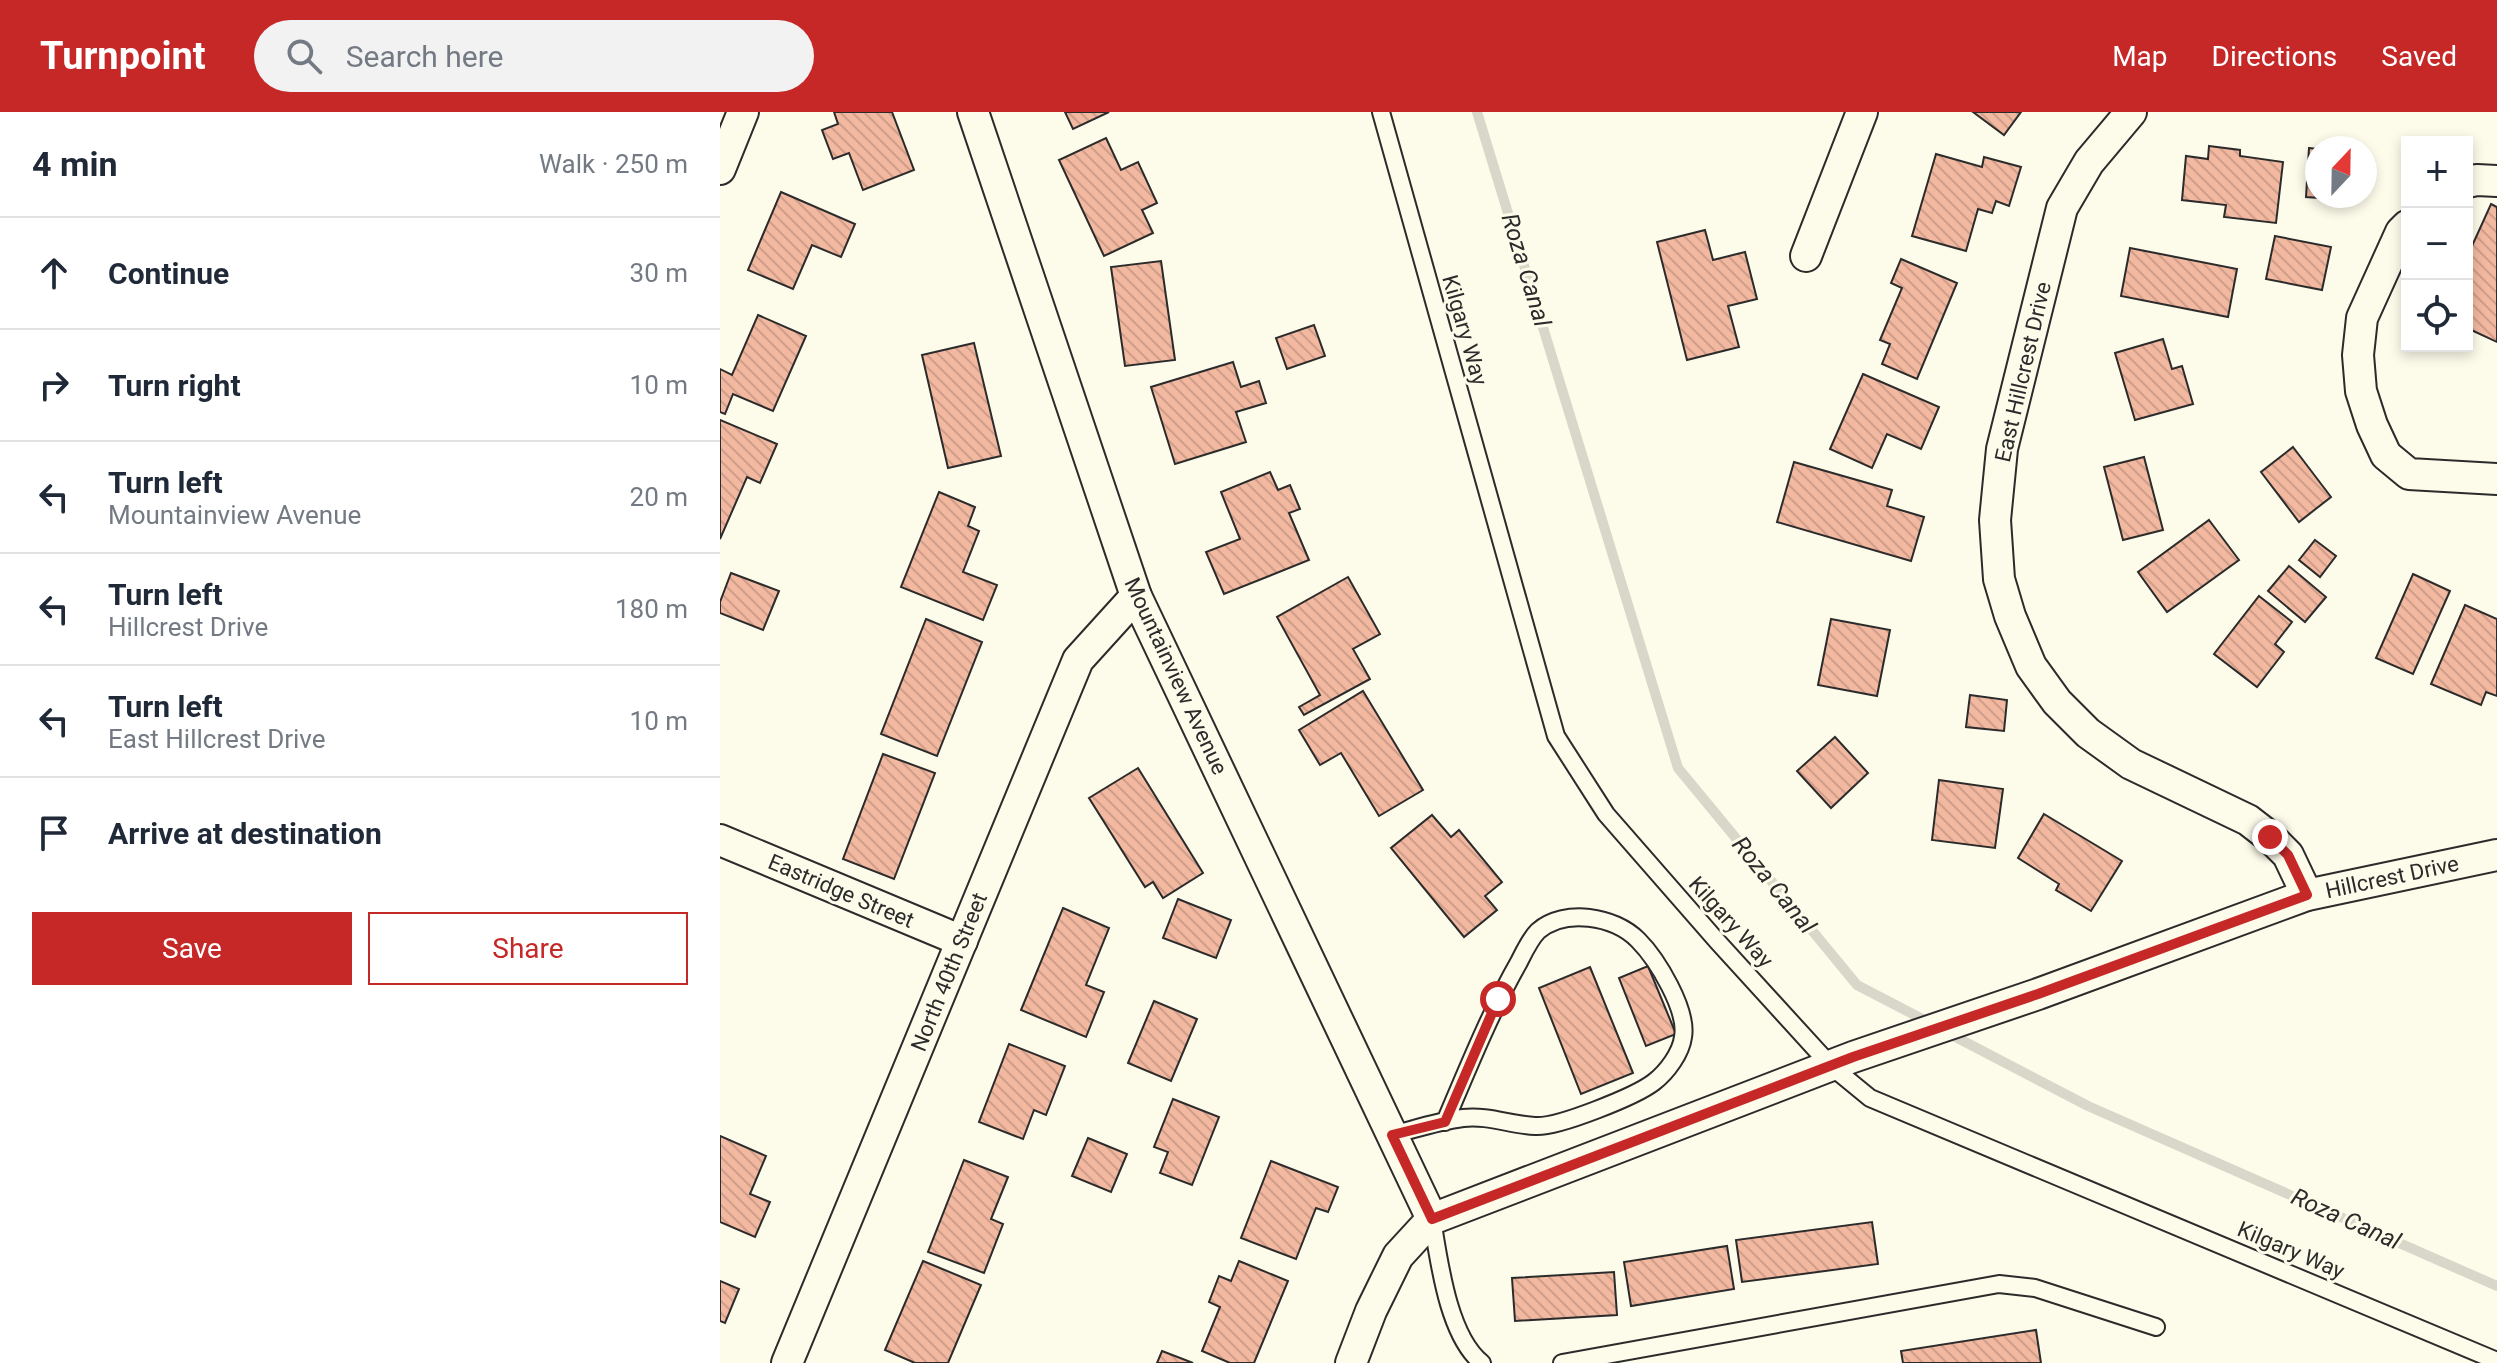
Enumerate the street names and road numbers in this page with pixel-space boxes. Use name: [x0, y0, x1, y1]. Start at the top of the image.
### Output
street label: Kilgary Way: [1437, 272, 1493, 389]
street label: East Hillcrest Drive: [1990, 280, 2056, 464]
street label: Mountainview Avenue: [1119, 574, 1233, 778]
street label: Eastridge Street: [764, 849, 918, 933]
street label: Hillcrest Drive: [2323, 851, 2461, 903]
street label: Kilgary Way: [1684, 871, 1779, 973]
street label: North 40th Street: [906, 889, 992, 1055]
street label: Kilgary Way: [2234, 1216, 2349, 1284]

